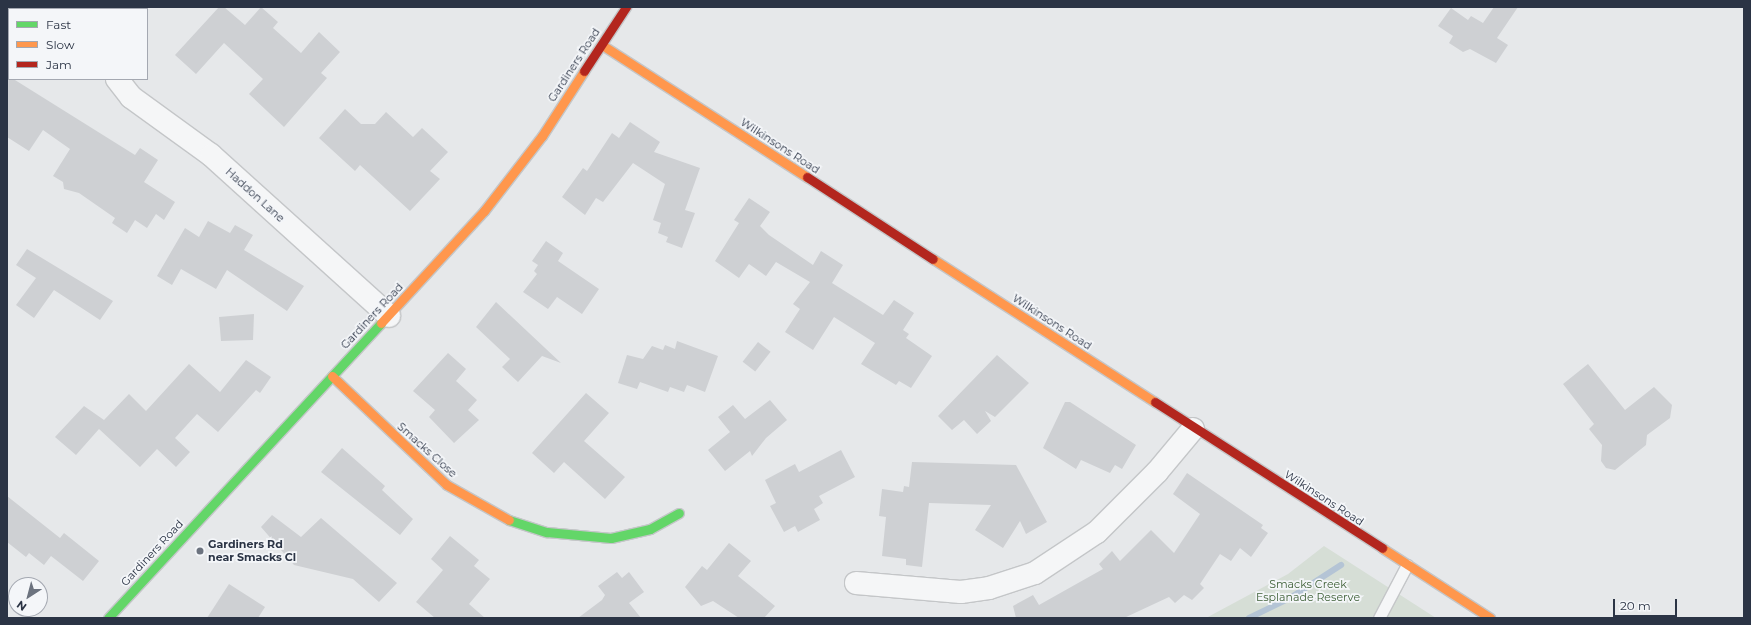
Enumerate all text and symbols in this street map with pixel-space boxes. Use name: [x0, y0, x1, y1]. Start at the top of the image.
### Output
legend: [8, 8, 148, 80]
text: Fast: [46, 17, 71, 32]
street label: Gardiners Road: [545, 26, 603, 104]
text: Slow: [46, 37, 75, 52]
text: Jam: [46, 57, 72, 72]
street label: Wilkinsons Road: [738, 116, 822, 176]
street label: Haddon Lane: [223, 165, 287, 225]
street label: Gardiners Road: [338, 280, 406, 352]
street label: Wilkinsons Road: [1010, 292, 1094, 352]
street label: Smacks Close: [395, 420, 459, 480]
street label: Wilkinsons Road: [1282, 468, 1366, 528]
street label: Gardiners Road: [118, 517, 186, 589]
place label: Gardiners Rd near Smacks Cl: [208, 538, 296, 564]
marker: Gardiners Rd near Smacks Cl: [195, 546, 205, 556]
north arrow: [8, 577, 48, 617]
park label: Smacks Creek Esplanade Reserve: [1256, 578, 1360, 604]
scale bar: [1615, 591, 1679, 617]
text: N: [14, 598, 29, 614]
text: 20 m: [1620, 598, 1651, 613]

